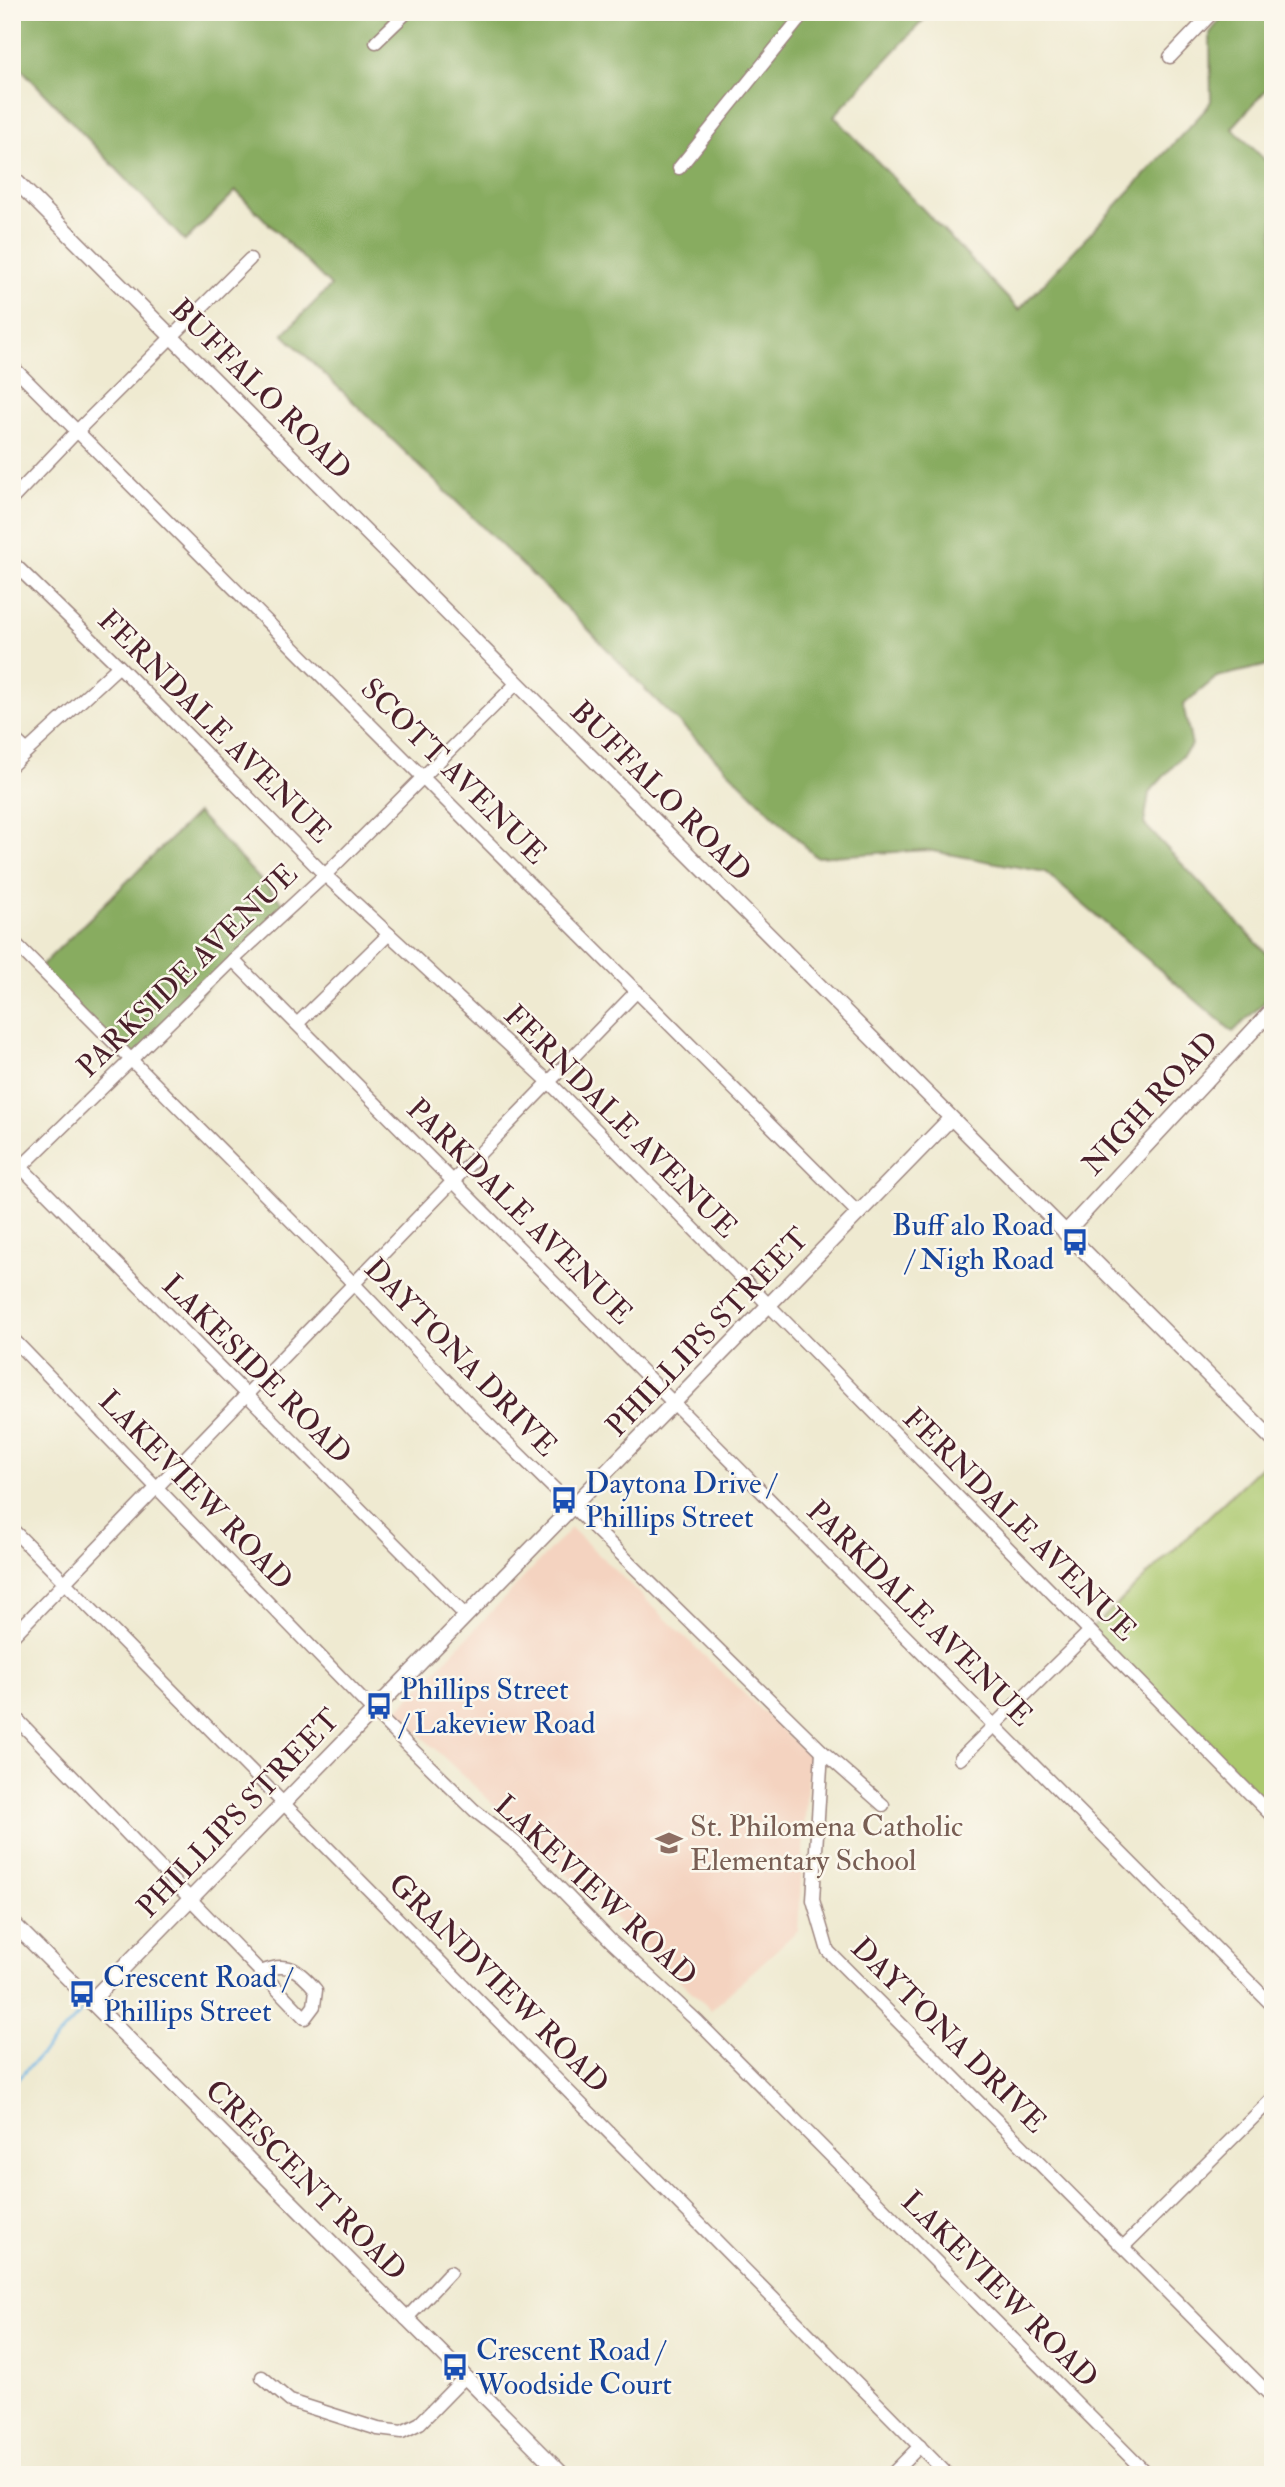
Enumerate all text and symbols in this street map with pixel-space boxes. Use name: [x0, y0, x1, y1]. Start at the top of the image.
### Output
street label: BUFFALO ROAD: [162, 291, 359, 488]
street label: FERNDALE AVENUE: [90, 602, 339, 851]
street label: SCOTT AVENUE: [353, 671, 554, 872]
street label: BUFFALO ROAD: [562, 693, 759, 890]
street label: PARKSIDE AVENUE: [69, 856, 305, 1085]
street label: FERNDALE AVENUE: [496, 997, 745, 1246]
street label: NIGH ROAD: [1074, 1024, 1226, 1183]
street label: PARKDALE AVENUE: [399, 1091, 640, 1332]
place label: Buff alo Road / Nigh Road: [892, 1207, 1054, 1278]
street label: PHILLIPS STREET: [598, 1220, 817, 1445]
bus stop icon: Buff alo Road / Nigh Road: [1060, 1227, 1090, 1257]
street label: DAYTONA DRIVE: [356, 1250, 565, 1464]
street label: LAKESIDE ROAD: [154, 1267, 359, 1472]
street label: LAKEVIEW ROAD: [91, 1383, 301, 1598]
street label: FERNDALE AVENUE: [895, 1400, 1144, 1649]
place label: Daytona Drive / Phillips Street: [585, 1465, 779, 1536]
bus stop icon: Daytona Drive / Phillips Street: [549, 1485, 579, 1515]
street label: PARKDALE AVENUE: [799, 1493, 1040, 1734]
place label: Phillips Street / Lakeview Road: [398, 1671, 596, 1742]
bus stop icon: Phillips Street / Lakeview Road: [364, 1691, 394, 1721]
street label: PHILLIPS STREET: [129, 1701, 348, 1926]
street label: LAKEVIEW ROAD: [487, 1787, 705, 1994]
place label: St. Philomena Catholic Elementary School: [690, 1808, 963, 1879]
school or university icon: St. Philomena Catholic Elementary School: [654, 1828, 684, 1858]
street label: GRANDVIEW ROAD: [381, 1866, 616, 2101]
street label: DAYTONA DRIVE: [843, 1930, 1054, 2141]
place label: Crescent Road / Phillips Street: [103, 1959, 295, 2030]
bus stop icon: Crescent Road / Phillips Street: [67, 1979, 97, 2009]
street label: CRESCENT ROAD: [197, 2072, 414, 2289]
street label: LAKEVIEW ROAD: [893, 2183, 1106, 2396]
place label: Crescent Road / Woodside Court: [475, 2332, 672, 2403]
bus stop icon: Crescent Road / Woodside Court: [440, 2352, 470, 2382]

